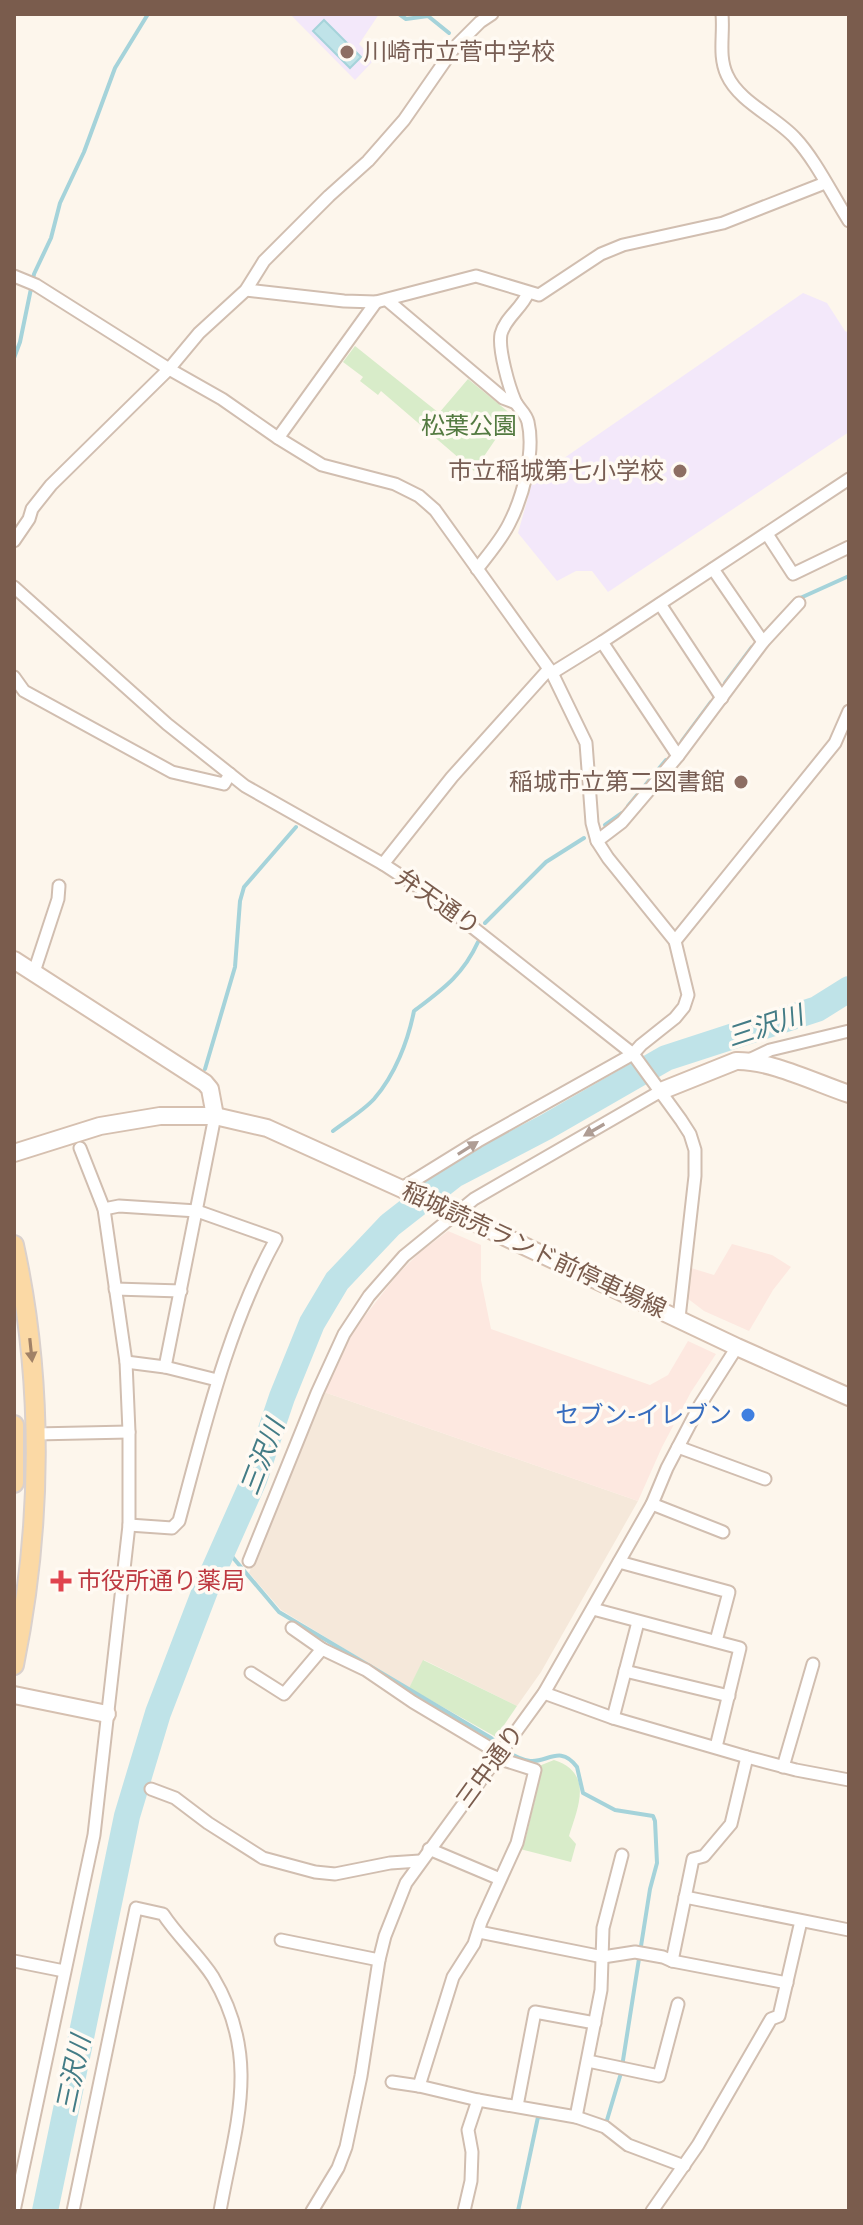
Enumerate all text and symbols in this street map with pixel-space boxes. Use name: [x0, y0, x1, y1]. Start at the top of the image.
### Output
place label: 川崎市立菅中学校: [363, 37, 555, 67]
marker: 川崎市立菅中学校: [338, 43, 356, 61]
park label: 松葉公園: [421, 411, 517, 441]
place label: 市立稲城第七小学校: [448, 456, 664, 486]
marker: 市立稲城第七小学校: [671, 462, 689, 480]
place label: 稲城市立第二図書館: [509, 767, 725, 797]
marker: 稲城市立第二図書館: [732, 773, 750, 791]
street label: 弁天通り: [390, 862, 486, 942]
water label: 三沢川: [723, 999, 810, 1054]
one-way arrow: [583, 1123, 605, 1137]
one-way arrow: [457, 1141, 479, 1155]
street label: 稲城読売ランド前停車場線: [397, 1176, 671, 1324]
one-way arrow: [24, 1338, 37, 1363]
place label: セブン-イレブン: [556, 1400, 732, 1430]
marker: セブン-イレブン: [739, 1406, 757, 1424]
water label: 三沢川: [234, 1412, 293, 1500]
place label: 市役所通り薬局: [77, 1566, 245, 1596]
marker: 市役所通り薬局: [52, 1572, 70, 1590]
street label: 三中通り: [450, 1718, 530, 1814]
water label: 三沢川: [50, 2030, 98, 2116]

